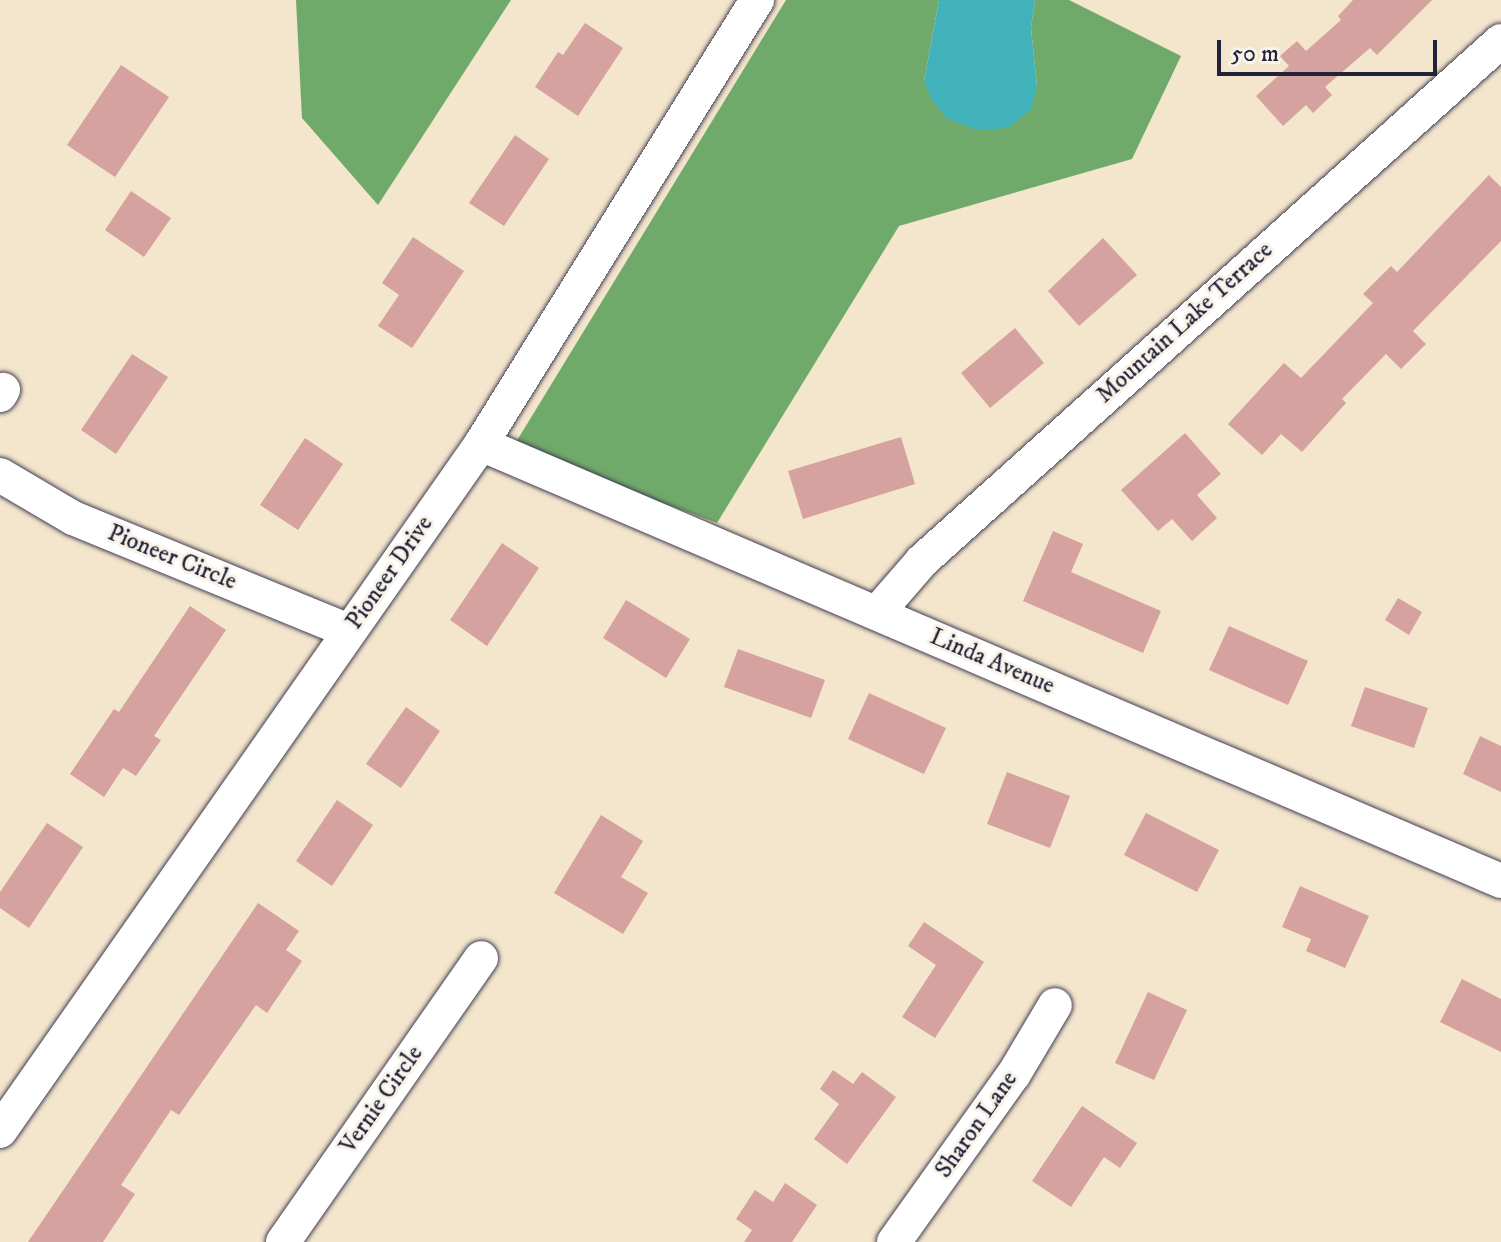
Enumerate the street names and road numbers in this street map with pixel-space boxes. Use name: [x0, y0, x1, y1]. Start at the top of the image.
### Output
street label: Mountain Lake Terrace: [1091, 236, 1279, 410]
street label: Pioneer Drive: [340, 511, 440, 635]
street label: Pioneer Circle: [103, 519, 241, 597]
street label: Linda Avenue: [925, 623, 1059, 701]
street label: Vernie Circle: [334, 1041, 430, 1159]
street label: Sharon Lane: [930, 1066, 1024, 1184]

